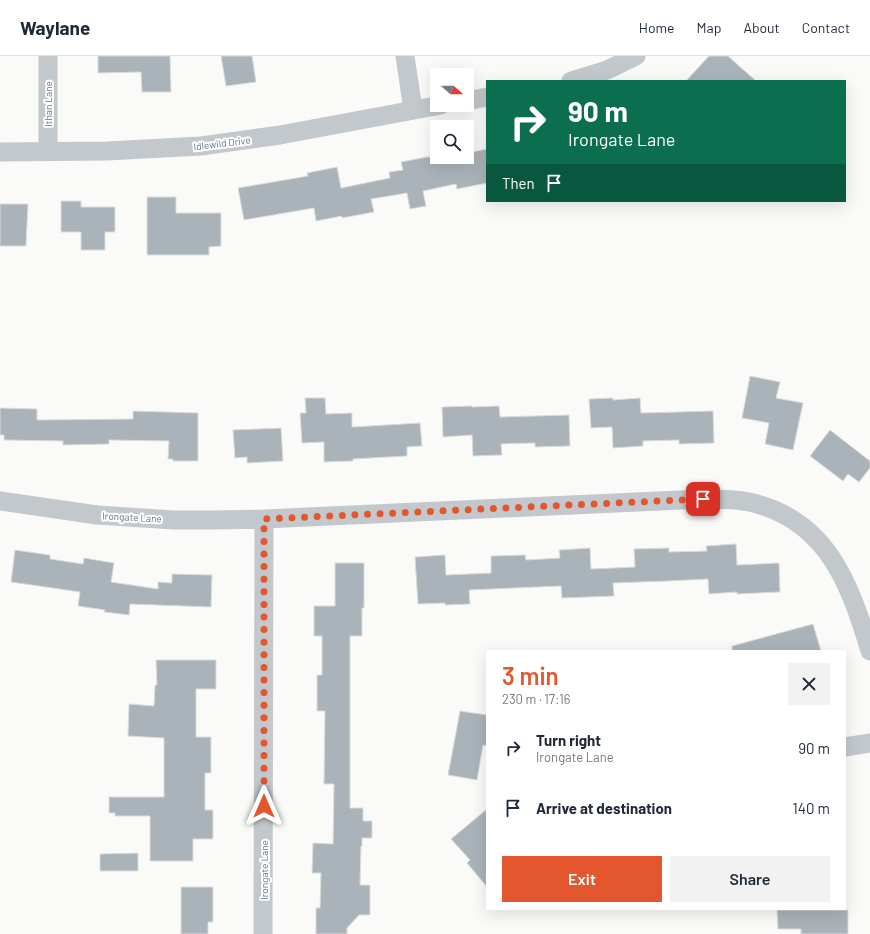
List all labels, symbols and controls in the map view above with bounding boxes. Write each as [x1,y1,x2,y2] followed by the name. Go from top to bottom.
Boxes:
[20,16,90,39] text: Waylane
[639,19,675,36] text: Home
[697,19,721,36] text: Map
[743,19,780,36] text: About
[802,19,850,36] text: Contact
[430,68,474,112] north arrow
[430,68,474,164] map controls
[42,81,54,127] street label: Ithan Lane
[568,94,628,128] text: 90 m
[502,96,554,148] icon: right
[430,120,474,164] button: search
[568,128,675,150] text: Irongate Lane
[193,134,251,152] street label: Idlewild Drive
[543,172,565,194] icon: arrive
[502,174,535,192] text: Then
[686,482,720,516] pin
[692,488,714,510] icon: arrive
[102,509,162,525] street label: Irongate Lane
[502,661,559,690] text: 3 min
[788,663,830,705] button: close
[502,691,571,707] text: 230 m · 17:16
[536,731,601,749] text: Turn right
[502,737,524,759] icon: right
[798,739,830,757] text: 90 m
[536,749,614,765] text: Irongate Lane
[243,785,285,827] position arrow
[502,797,524,819] icon: arrive
[536,799,672,817] text: Arrive at destination
[793,799,830,817] text: 140 m
[258,840,270,900] street label: Irongate Lane
[502,856,662,902] button: Exit
[670,856,830,902] button: Share

